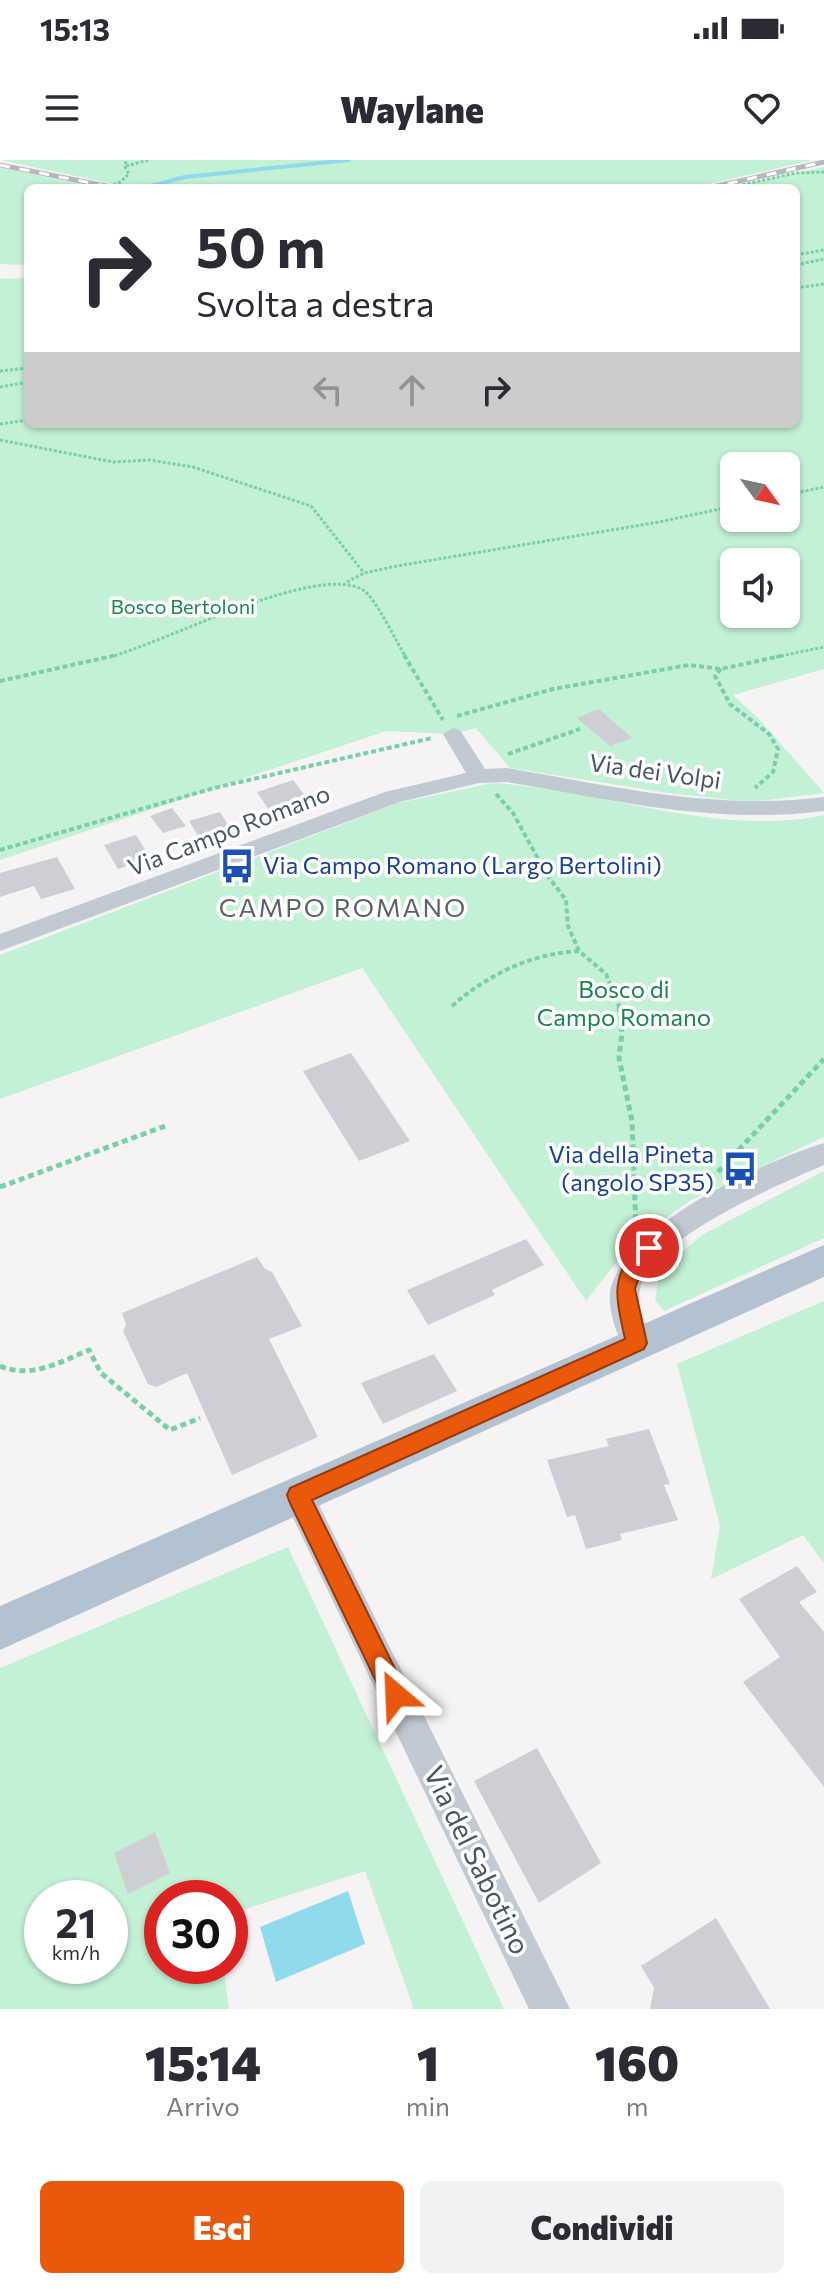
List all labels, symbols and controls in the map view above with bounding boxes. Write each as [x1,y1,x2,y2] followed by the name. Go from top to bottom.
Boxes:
[40,10,110,47] text: 15:13
[40,86,84,130] icon: menu
[340,86,484,130] text: Waylane
[740,86,784,130] icon: heart
[196,211,325,280] text: 50 m
[64,216,168,320] icon: right
[196,280,435,324] text: Svolta a destra
[306,368,350,412] icon: left
[390,368,434,412] icon: ahead
[474,368,518,412] icon: right
[720,452,800,532] north arrow
[720,452,800,628] map controls
[720,548,800,628] button: sound
[111,594,255,618] park label: Bosco Bertoloni
[587,747,723,794] street label: Via dei Volpi
[123,778,334,881] street label: Via Campo Romano
[218,847,256,885] bus stop icon: Via Campo Romano (Largo Bertolini)
[263,850,662,879] place label: Via Campo Romano (Largo Bertolini)
[219,891,467,922] district label: CAMPO ROMANO
[537,974,711,1031] park label: Bosco di Campo Romano
[548,1139,714,1196] place label: Via della Pineta (angolo SP35)
[721,1150,759,1188] bus stop icon: Via della Pineta (angolo SP35)
[615,1214,683,1282] pin
[627,1226,671,1270] icon: arrive
[354,1653,438,1737] position arrow
[418,1760,538,1959] street label: Via del Sabotino
[144,1880,248,1984] speed limit sign: 30
[56,1897,96,1946] text: 21
[52,1940,100,1964] text: km/h
[145,2032,261,2091] text: 15:14
[417,2032,439,2091] text: 1
[595,2032,679,2091] text: 160
[166,2090,240,2121] text: Arrivo
[406,2090,450,2121] text: min
[626,2090,648,2121] text: m
[40,2181,404,2273] button: Esci
[420,2181,784,2273] button: Condividi

